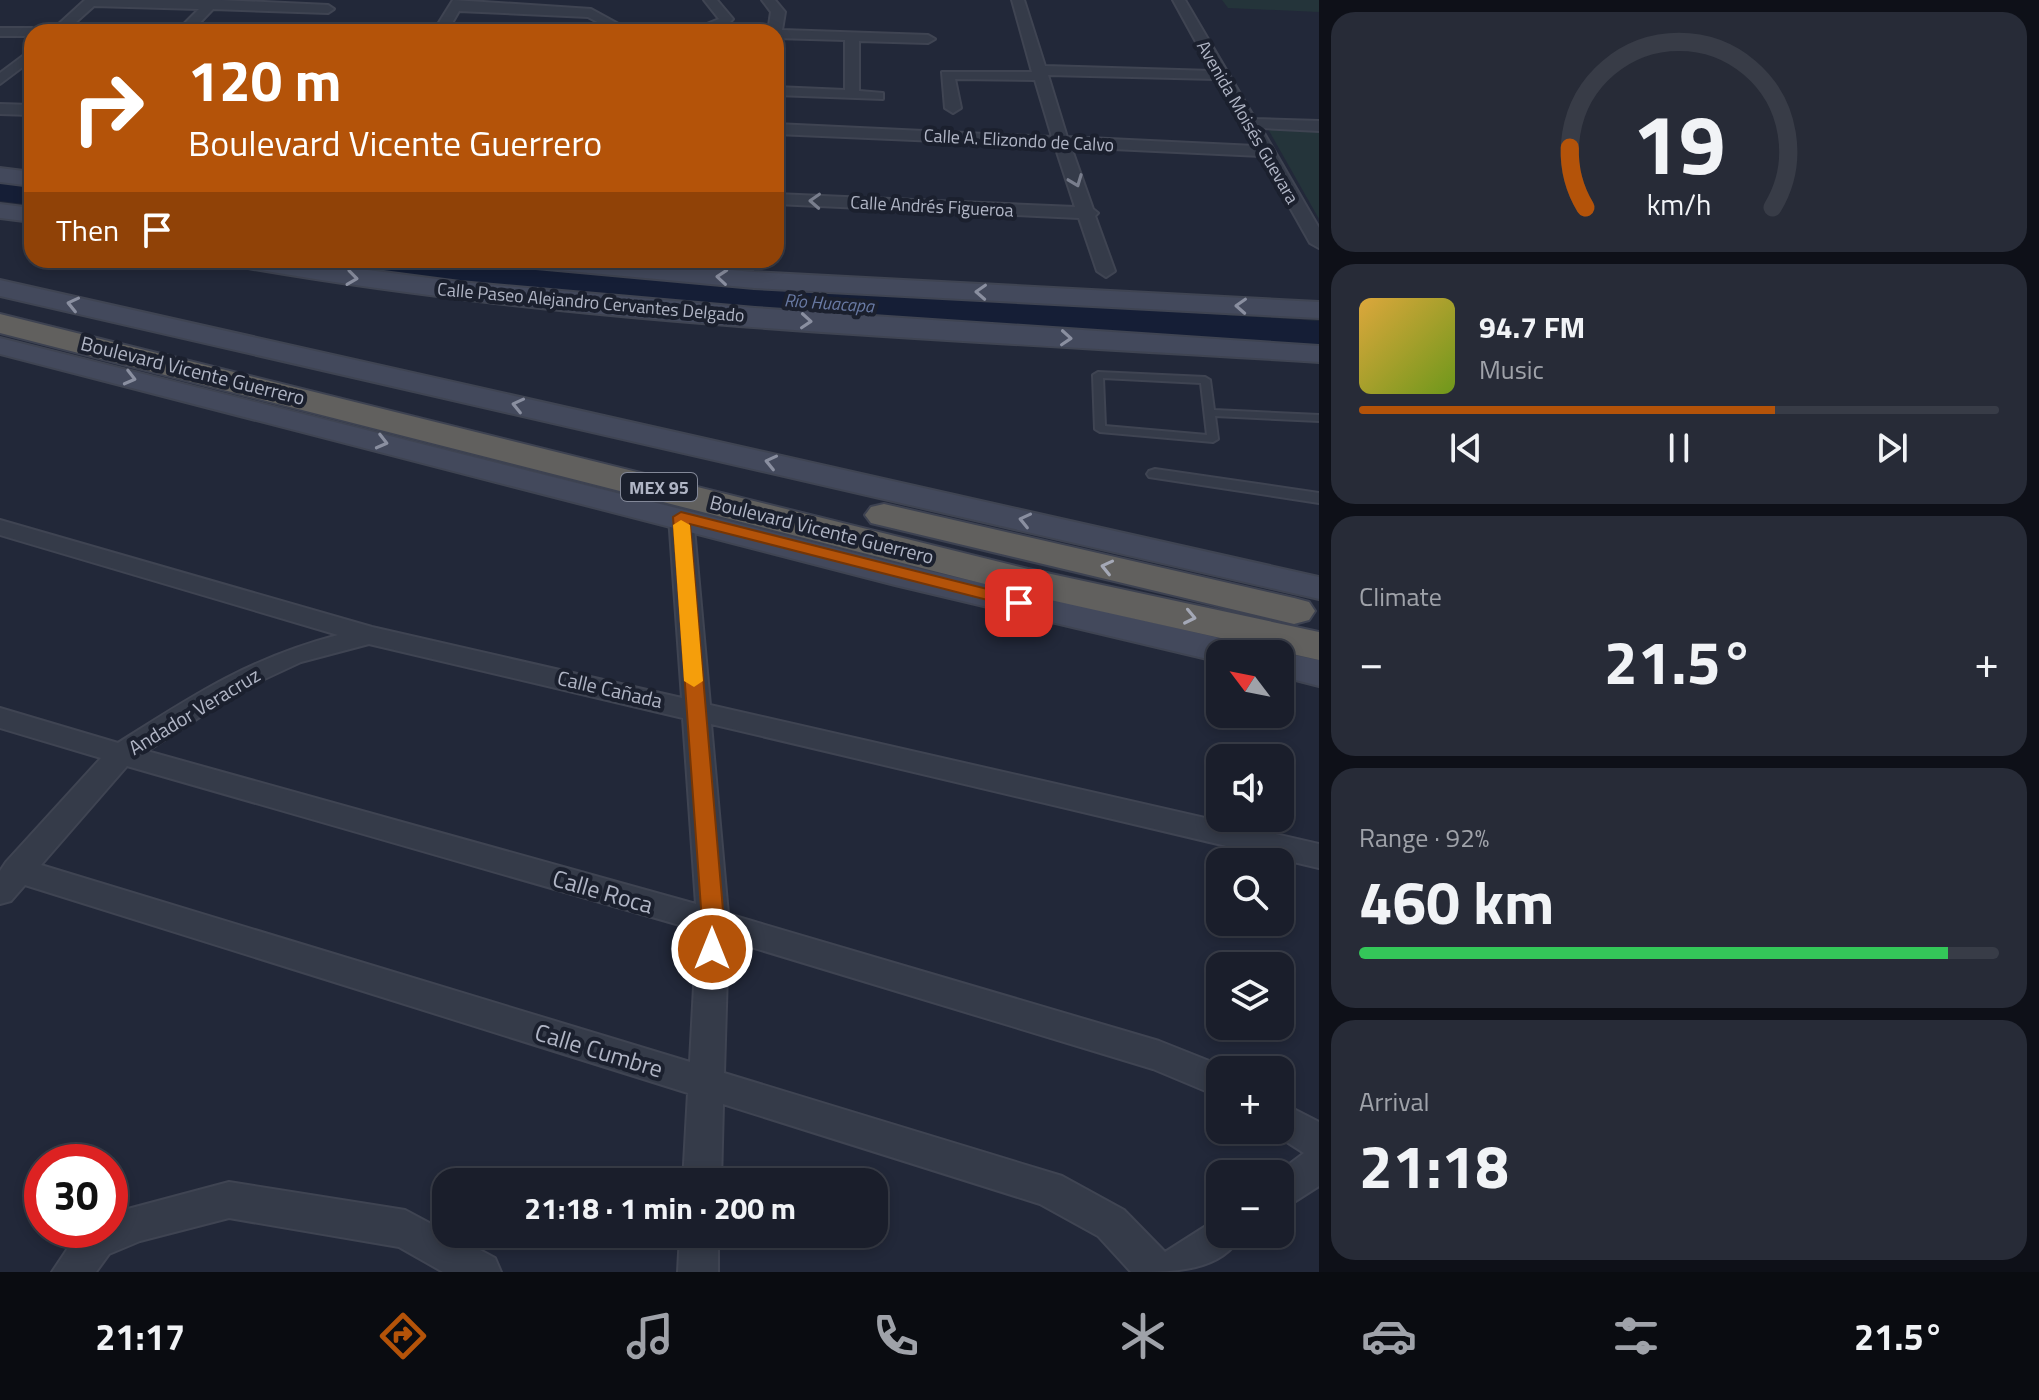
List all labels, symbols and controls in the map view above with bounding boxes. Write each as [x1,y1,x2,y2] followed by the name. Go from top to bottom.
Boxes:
[1190,35,1306,209] street label: Avenida Moisés Guevara
[188,38,341,123] text: 120 m
[56,56,160,160] icon: right
[1632,80,1726,206] text: 19
[188,115,602,170] text: Boulevard Vicente Guerrero
[923,122,1115,158] street label: Calle A. Elizondo de Calvo
[1066,173,1083,187] one-way arrow
[1647,183,1711,226] text: km/h
[850,188,1014,224] street label: Calle Andrés Figueroa
[808,193,821,210] one-way arrow
[56,207,119,253] text: Then
[135,208,179,252] icon: arrive
[345,269,359,286] one-way arrow
[715,269,728,286] one-way arrow
[436,275,746,329] street label: Calle Paseo Alejandro Cervantes Delgado
[975,284,988,301] one-way arrow
[783,286,876,320] water label: Río Huacapa
[67,296,80,313] one-way arrow
[1234,298,1247,315] one-way arrow
[1479,304,1585,350] text: 94.7 FM
[800,312,813,329] one-way arrow
[78,327,308,413] street label: Boulevard Vicente Guerrero
[1060,329,1073,346] one-way arrow
[1479,350,1544,389] text: Music
[123,368,137,385] one-way arrow
[511,397,525,414] one-way arrow
[1444,426,1488,470] icon: previous
[1657,426,1701,470] icon: pause
[1870,426,1914,470] icon: next
[375,432,389,449] one-way arrow
[765,454,779,471] one-way arrow
[621,473,697,501] road number: MEX 95
[707,486,937,572] street label: Boulevard Vicente Guerrero
[1018,512,1032,529] one-way arrow
[1100,560,1114,577] one-way arrow
[985,569,1053,637] pin
[1359,577,1442,616] text: Climate
[997,581,1041,625] icon: arrive
[1183,608,1196,625] one-way arrow
[1604,616,1754,707] text: 21.5°
[1359,628,1384,695] text: −
[1974,628,1999,695] text: +
[1206,640,1294,728] north arrow
[1206,640,1294,1248] map controls
[122,659,266,763] street label: Andador Veracruz
[554,662,666,716] street label: Calle Cañada
[1206,744,1294,832] button: sound
[1359,818,1489,857] text: Range · 92%
[1206,848,1294,936] button: search
[1359,856,1554,947] text: 460 km
[548,859,658,923] street label: Calle Roca
[670,907,754,991] position arrow
[1206,952,1294,1040] button: layers
[531,1013,667,1087] street label: Calle Cumbre
[1206,1056,1294,1144] button: +
[1359,1082,1430,1121] text: Arrival
[1359,1120,1509,1211] text: 21:18
[24,1144,128,1248] speed limit sign: 30
[1206,1160,1294,1248] button: −
[524,1185,796,1231] text: 21:18 · 1 min · 200 m
[375,1308,431,1364] icon: directions
[622,1308,678,1364] icon: music
[868,1308,924,1364] icon: phone
[1115,1308,1171,1364] icon: climate
[1361,1308,1417,1364] icon: car
[1608,1308,1664,1364] icon: filters
[95,1309,185,1364] text: 21:17
[1854,1309,1944,1364] text: 21.5°

